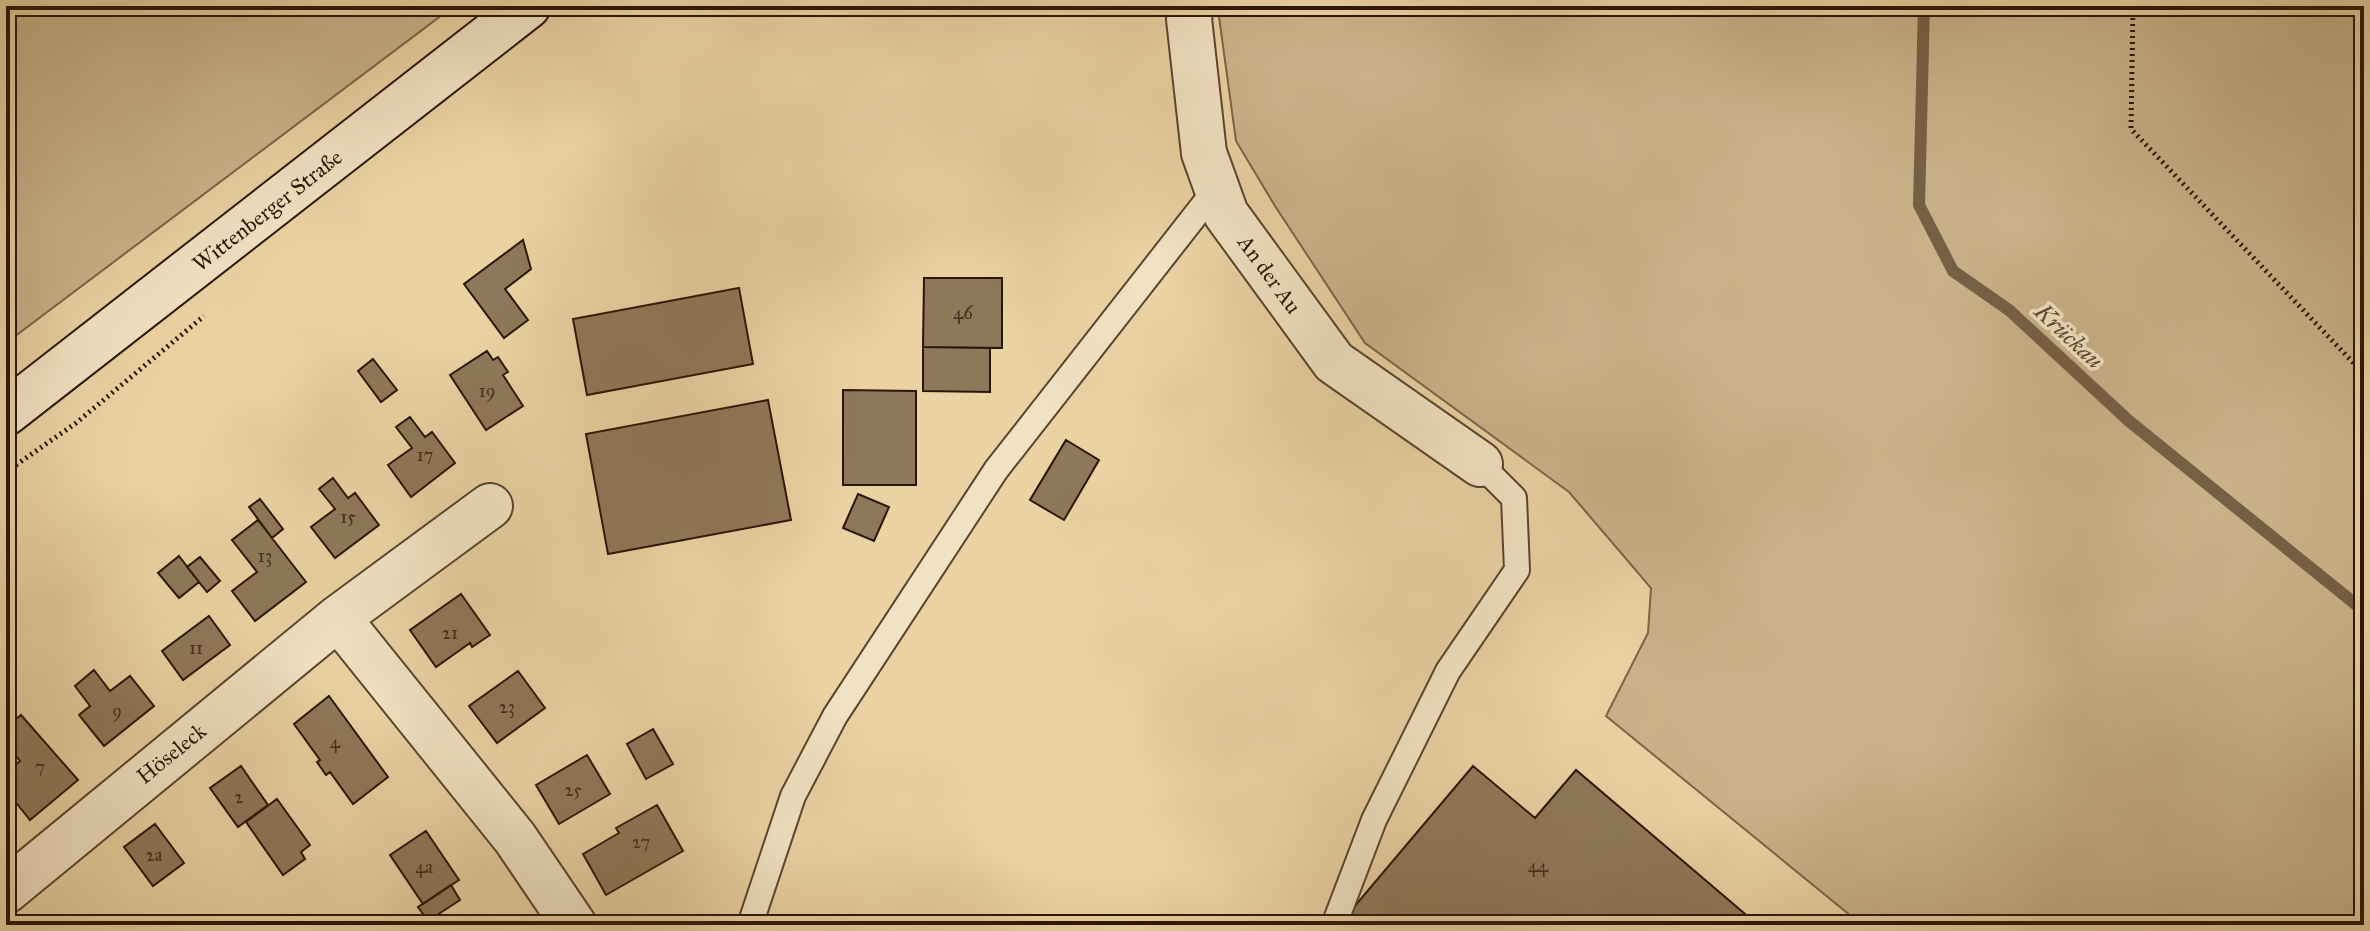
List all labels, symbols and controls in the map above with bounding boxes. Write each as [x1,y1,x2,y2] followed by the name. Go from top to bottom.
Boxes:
[187,144,348,277] street label: Wittenberger Straße
[1231,229,1307,319] street label: An der Au
[2028,296,2110,375] water label: Krückau
[953,302,973,324] house number: 46
[479,380,495,402] house number: 19
[417,444,433,466] house number: 17
[340,506,356,528] house number: 15
[258,545,272,567] house number: 13
[442,622,458,644] house number: 21
[189,637,203,659] house number: 11
[499,696,515,718] house number: 23
[112,700,122,722] house number: 9
[131,717,212,790] street label: Höseleck
[330,731,341,753] house number: 4
[35,756,45,778] house number: 7
[564,779,582,801] house number: 25
[235,786,244,808] house number: 2
[632,831,650,853] house number: 27
[146,844,163,866] house number: 2a
[1528,855,1549,877] house number: 44
[415,856,433,878] house number: 4a

